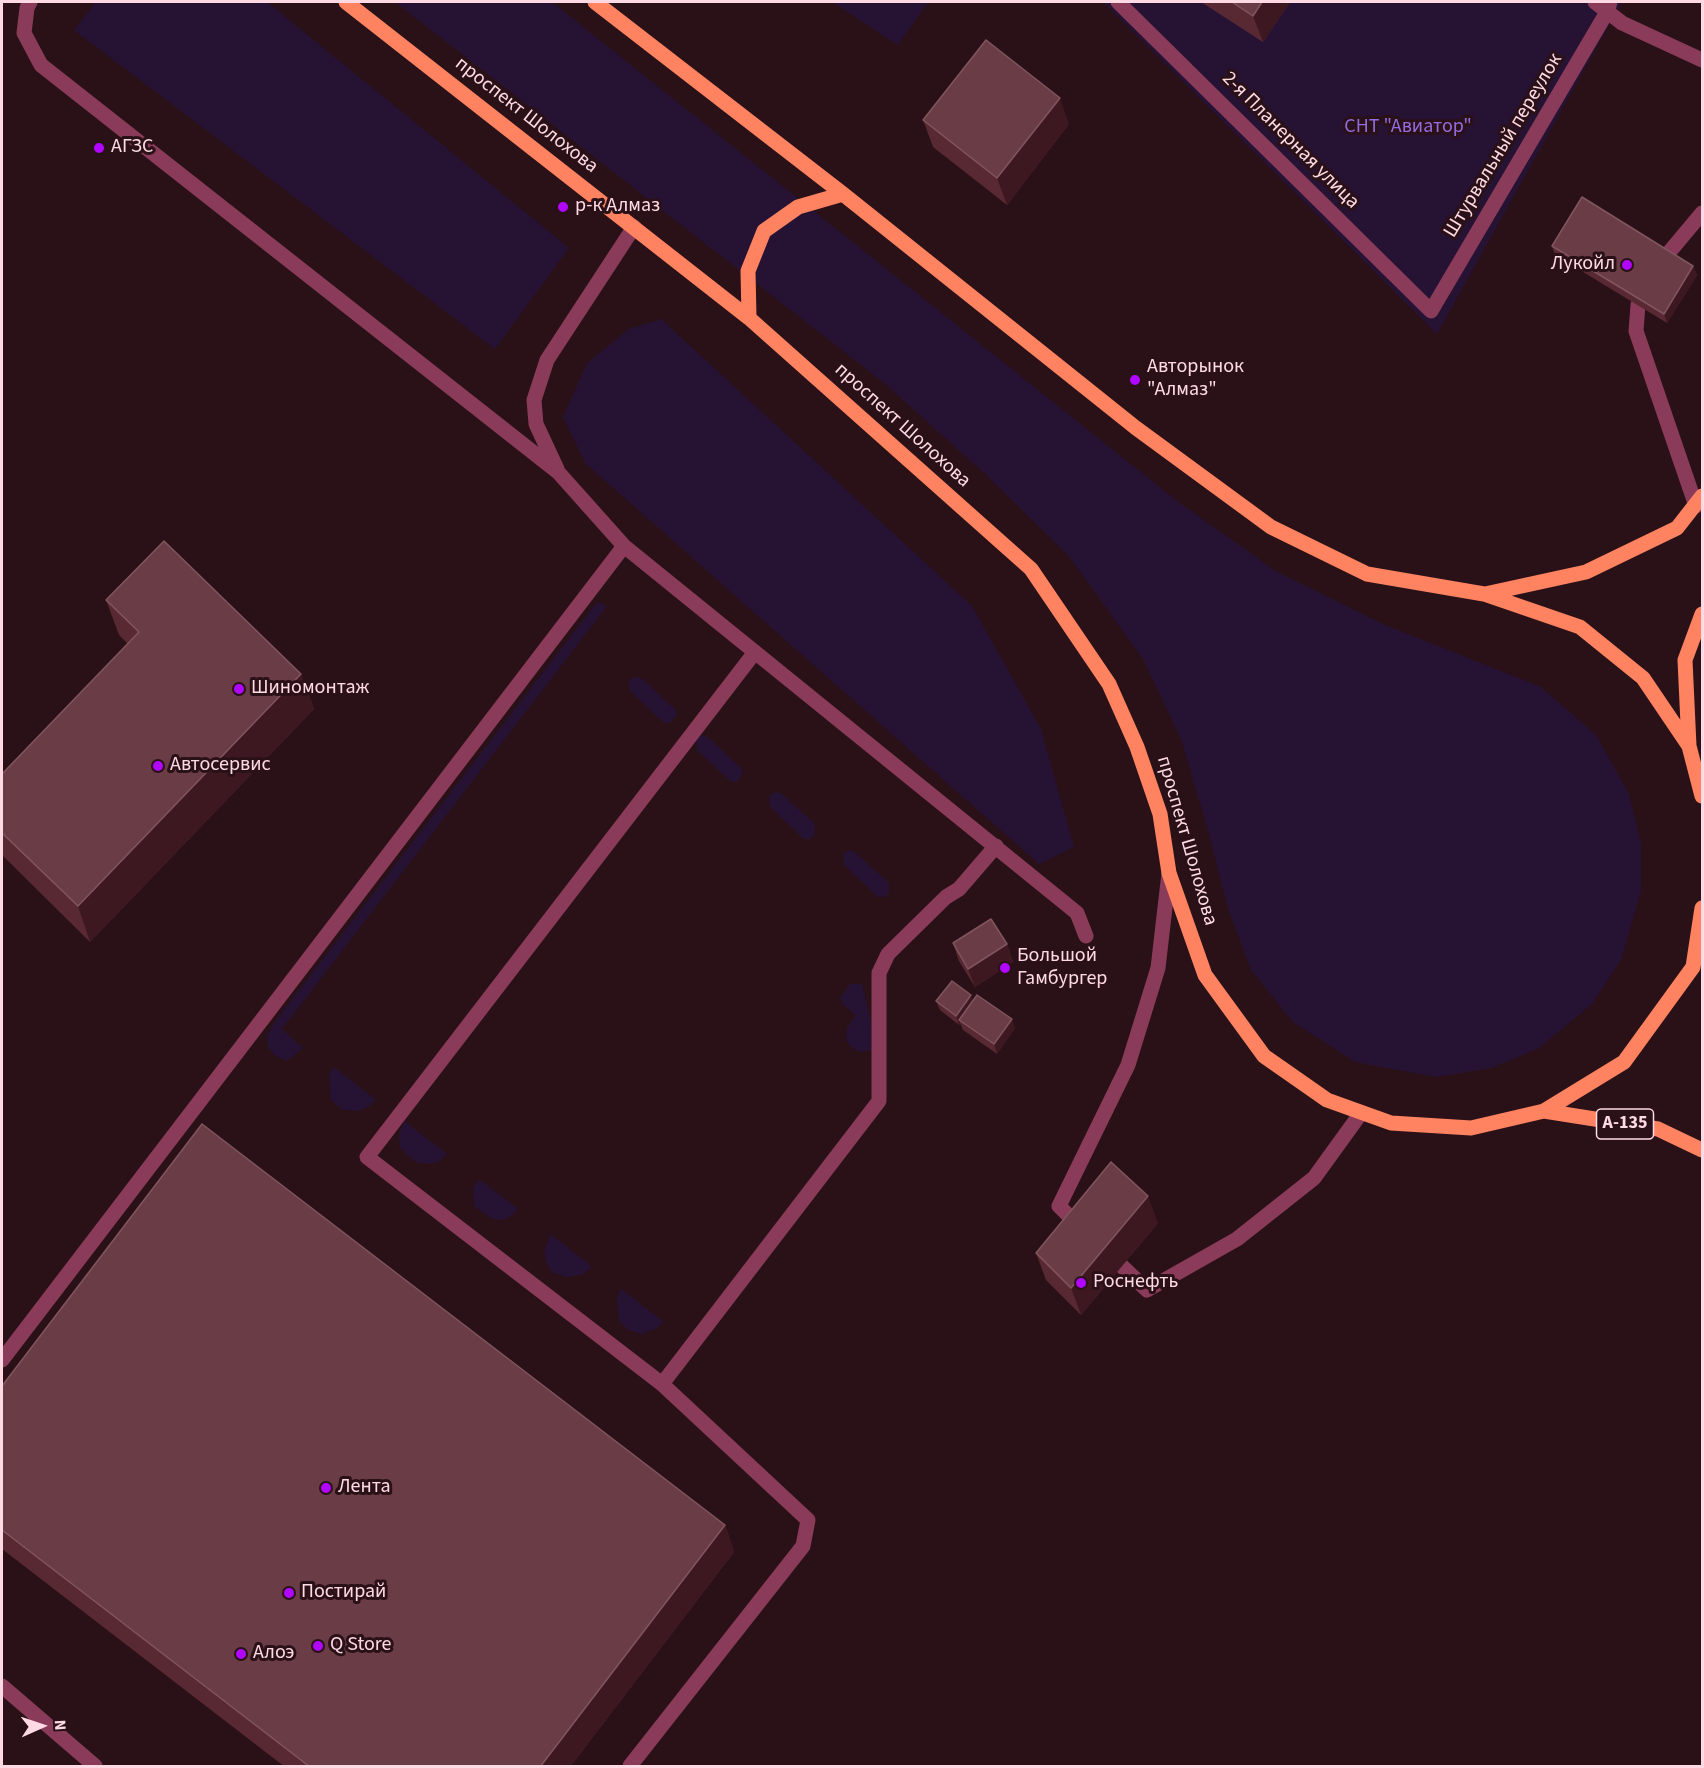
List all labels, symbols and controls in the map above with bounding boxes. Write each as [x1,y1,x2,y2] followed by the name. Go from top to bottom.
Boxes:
[1439,50,1569,242] street label: Штурвальный переулок
[450,53,602,179] street label: проспект Шолохова
[1216,67,1364,215] street label: 2-я Планерная улица
[1344,116,1472,140] park label: СНТ "Авиатор"
[111,136,153,160] place label: АГЗС
[92,141,106,155] marker: АГЗС
[575,195,660,219] place label: р-к Алмаз
[556,200,570,214] marker: р-к Алмаз
[1551,253,1615,277] place label: Лукойл
[1620,258,1634,272] marker: Лукойл
[1147,356,1244,403] place label: Авторынок "Алмаз"
[829,359,975,493] street label: проспект Шолохова
[1128,373,1142,387] marker: Авторынок "Алмаз"
[251,677,369,701] place label: Шиномонтаж
[232,682,246,696] marker: Шиномонтаж
[170,754,271,778] place label: Автосервис
[1150,754,1222,928] street label: проспект Шолохова
[151,759,165,773] marker: Автосервис
[1017,945,1107,992] place label: Большой Гамбургер
[998,961,1012,975] marker: Большой Гамбургер
[1596,1109,1654,1139] road number: А-135
[1093,1271,1178,1295] place label: Роснефть
[1074,1276,1088,1290] marker: Роснефть
[338,1476,391,1500] place label: Лента
[319,1481,333,1495] marker: Лента
[301,1581,386,1605] place label: Постирай
[282,1586,296,1600] marker: Постирай
[330,1634,391,1658] place label: Q Store
[311,1639,325,1653] marker: Q Store
[253,1642,294,1666] place label: Алоэ
[234,1647,248,1661] marker: Алоэ
[12,1696,72,1756] north arrow
[49,1719,71,1731] text: N

